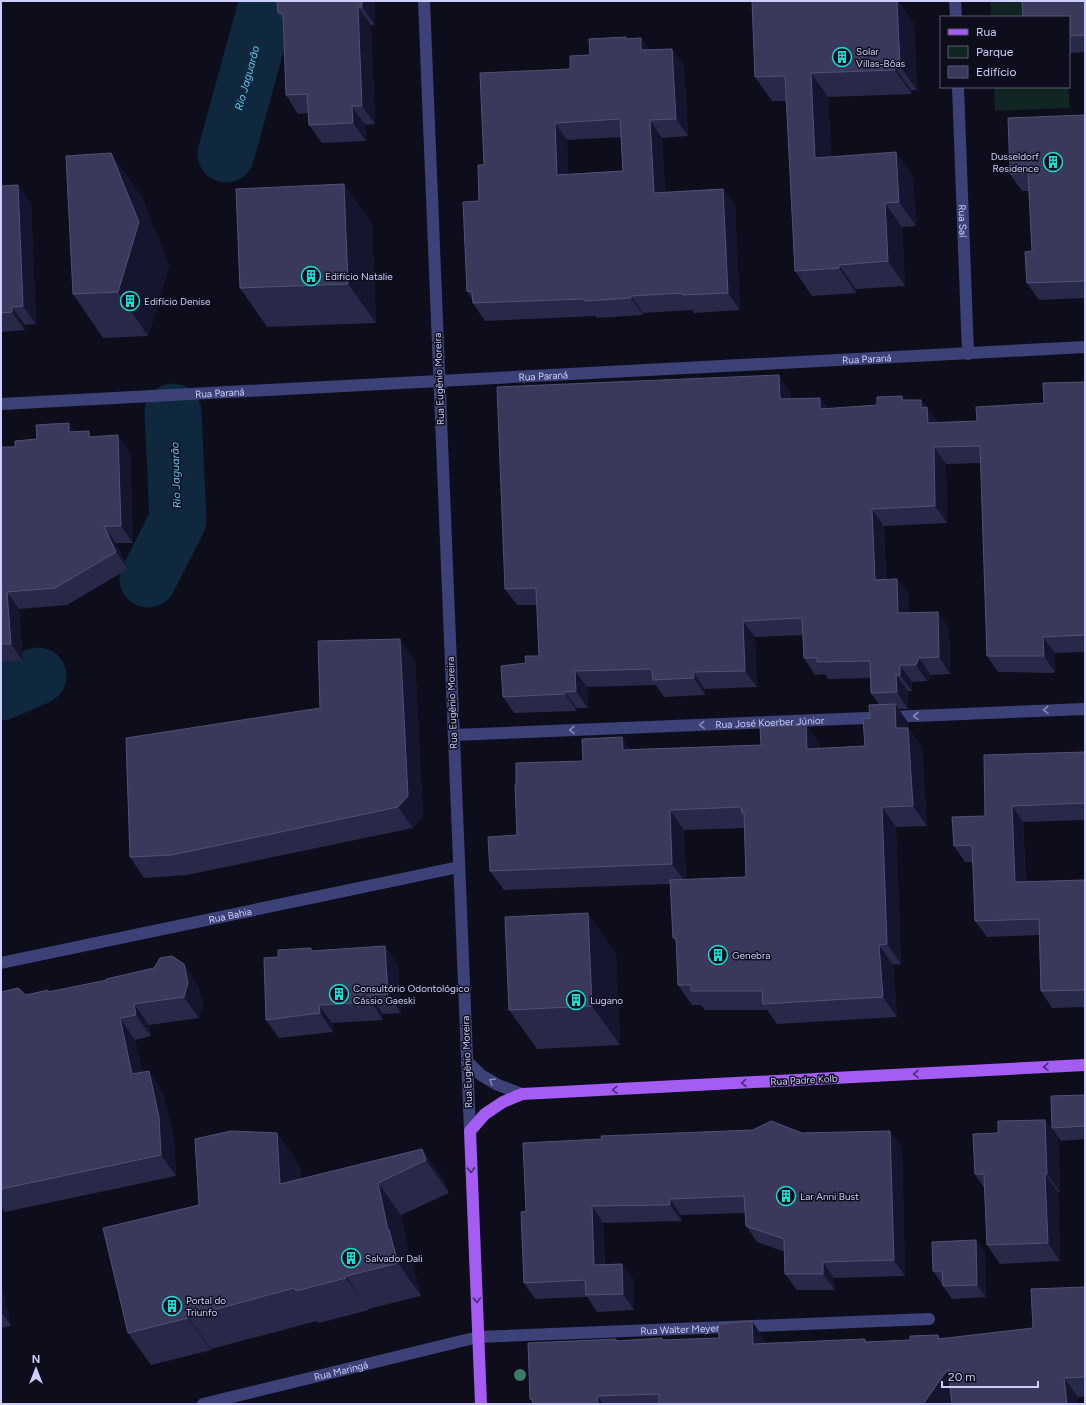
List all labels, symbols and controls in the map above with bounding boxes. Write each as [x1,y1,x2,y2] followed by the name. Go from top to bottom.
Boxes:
[940,16,1070,88] legend
[976,25,996,39] text: Rua
[232,43,262,112] water label: Rio Jaguarão
[856,45,906,70] place label: Solar Villas-Bôas
[976,45,1014,59] text: Parque
[831,46,853,68] building icon: Solar Villas-Bôas
[976,65,1016,79] text: Edifício
[991,150,1040,175] place label: Dusseldorf Residence
[1042,151,1064,173] building icon: Dusseldorf Residence
[956,204,970,238] street label: Rua Saí
[300,265,322,287] building icon: Edifício Natalie
[325,270,393,283] place label: Edifício Natalie
[119,290,141,312] building icon: Edifício Denise
[144,295,211,308] place label: Edifício Denise
[431,333,447,425] street label: Rua Eugênio Moreira
[842,351,892,366] street label: Rua Paraná
[518,368,568,383] street label: Rua Paraná
[195,385,245,400] street label: Rua Paraná
[168,441,184,508] water label: Rio Jaguarão
[444,657,460,749] street label: Rua Eugênio Moreira
[1043,706,1049,715] one-way arrow
[913,712,919,720] one-way arrow
[715,713,825,731] street label: Rua José Koerber Júnior
[699,720,705,729] one-way arrow
[569,726,575,734] one-way arrow
[207,904,253,926] street label: Rua Bahia
[707,944,729,966] building icon: Genebra
[732,949,770,962] place label: Genebra
[353,982,470,1007] place label: Consultório Odontológico Cássio Gaeski
[328,983,350,1005] building icon: Consultório Odontológico Cássio Gaeski
[565,989,587,1011] building icon: Lugano
[590,994,623,1007] place label: Lugano
[459,1016,475,1108] street label: Rua Eugênio Moreira
[1043,1063,1049,1072] one-way arrow
[913,1070,919,1078] one-way arrow
[770,1072,838,1088] street label: Rua Padre Kolb
[741,1078,747,1087] one-way arrow
[489,1079,496,1086] one-way arrow
[612,1085,618,1094] one-way arrow
[467,1167,476,1173] one-way arrow
[775,1185,797,1207] building icon: Lar Anni Bust
[800,1190,859,1203] place label: Lar Anni Bust
[340,1247,362,1269] building icon: Salvador Dali
[365,1252,423,1265] place label: Salvador Dali
[186,1294,226,1319] place label: Portal do Triunfo
[161,1295,183,1317] building icon: Portal do Triunfo
[473,1297,481,1303] one-way arrow
[640,1321,720,1337] street label: Rua Walter Meyer
[16,1349,56,1389] north arrow
[32,1353,40,1366] text: N
[313,1358,369,1383] street label: Rua Maringá
[942,1363,1038,1389] scale bar
[948,1370,976,1384] text: 20 m

